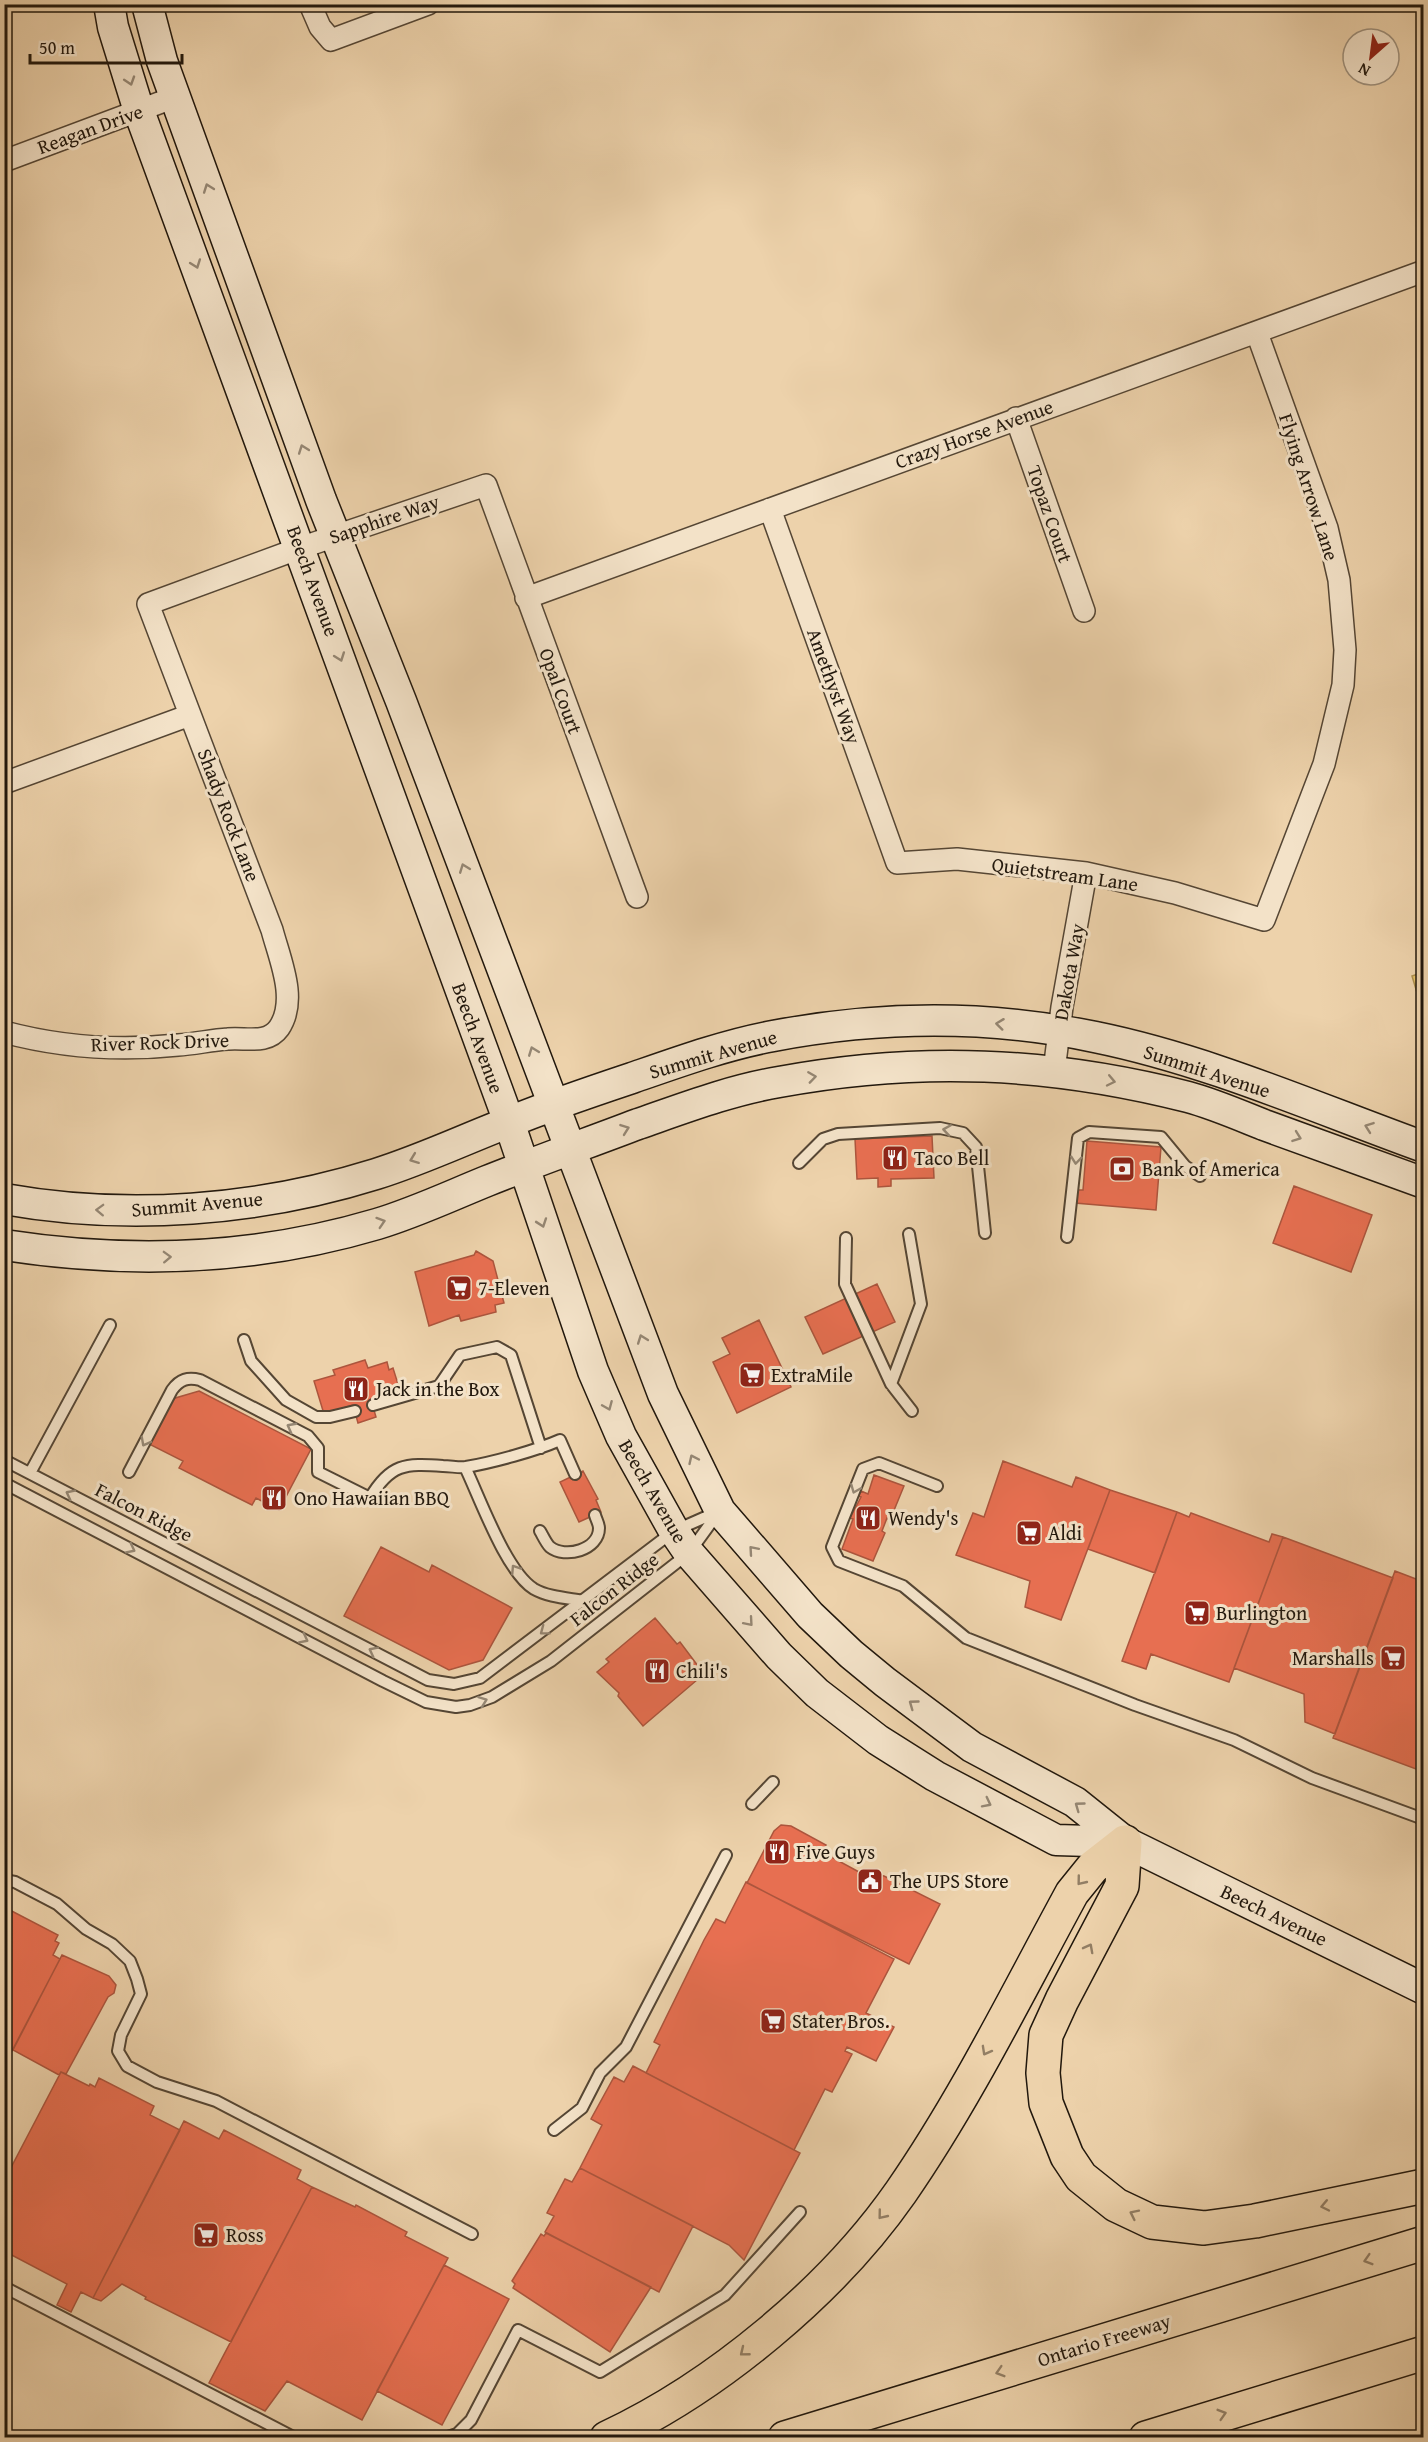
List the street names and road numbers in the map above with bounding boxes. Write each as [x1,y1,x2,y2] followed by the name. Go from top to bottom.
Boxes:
[33,96,147,161] street label: Reagan Drive
[891,391,1057,476] street label: Crazy Horse Avenue
[1272,410,1347,564] street label: Flying Arrow Lane
[1020,461,1081,566] street label: Topaz Court
[325,486,443,551] street label: Sapphire Way
[280,521,347,640] street label: Beech Avenue
[800,624,869,748] street label: Amethyst Way
[533,644,590,738] street label: Opal Court
[191,744,268,885] street label: Shady Rock Lane
[990,849,1140,898] street label: Quietstream Lane
[1046,921,1091,1023] street label: Dakota Way
[445,978,512,1097] street label: Beech Avenue
[646,1021,780,1086] street label: Summit Avenue
[90,1025,230,1058] street label: River Rock Drive
[1140,1036,1274,1105] street label: Summit Avenue
[130,1183,264,1224] street label: Summit Avenue
[612,1433,695,1548] street label: Beech Avenue
[90,1475,198,1549] street label: Falcon Ridge
[563,1545,664,1633] street label: Falcon Ridge
[1216,1876,1333,1953] street label: Beech Avenue
[1034,2305,1174,2374] street label: Ontario Freeway

